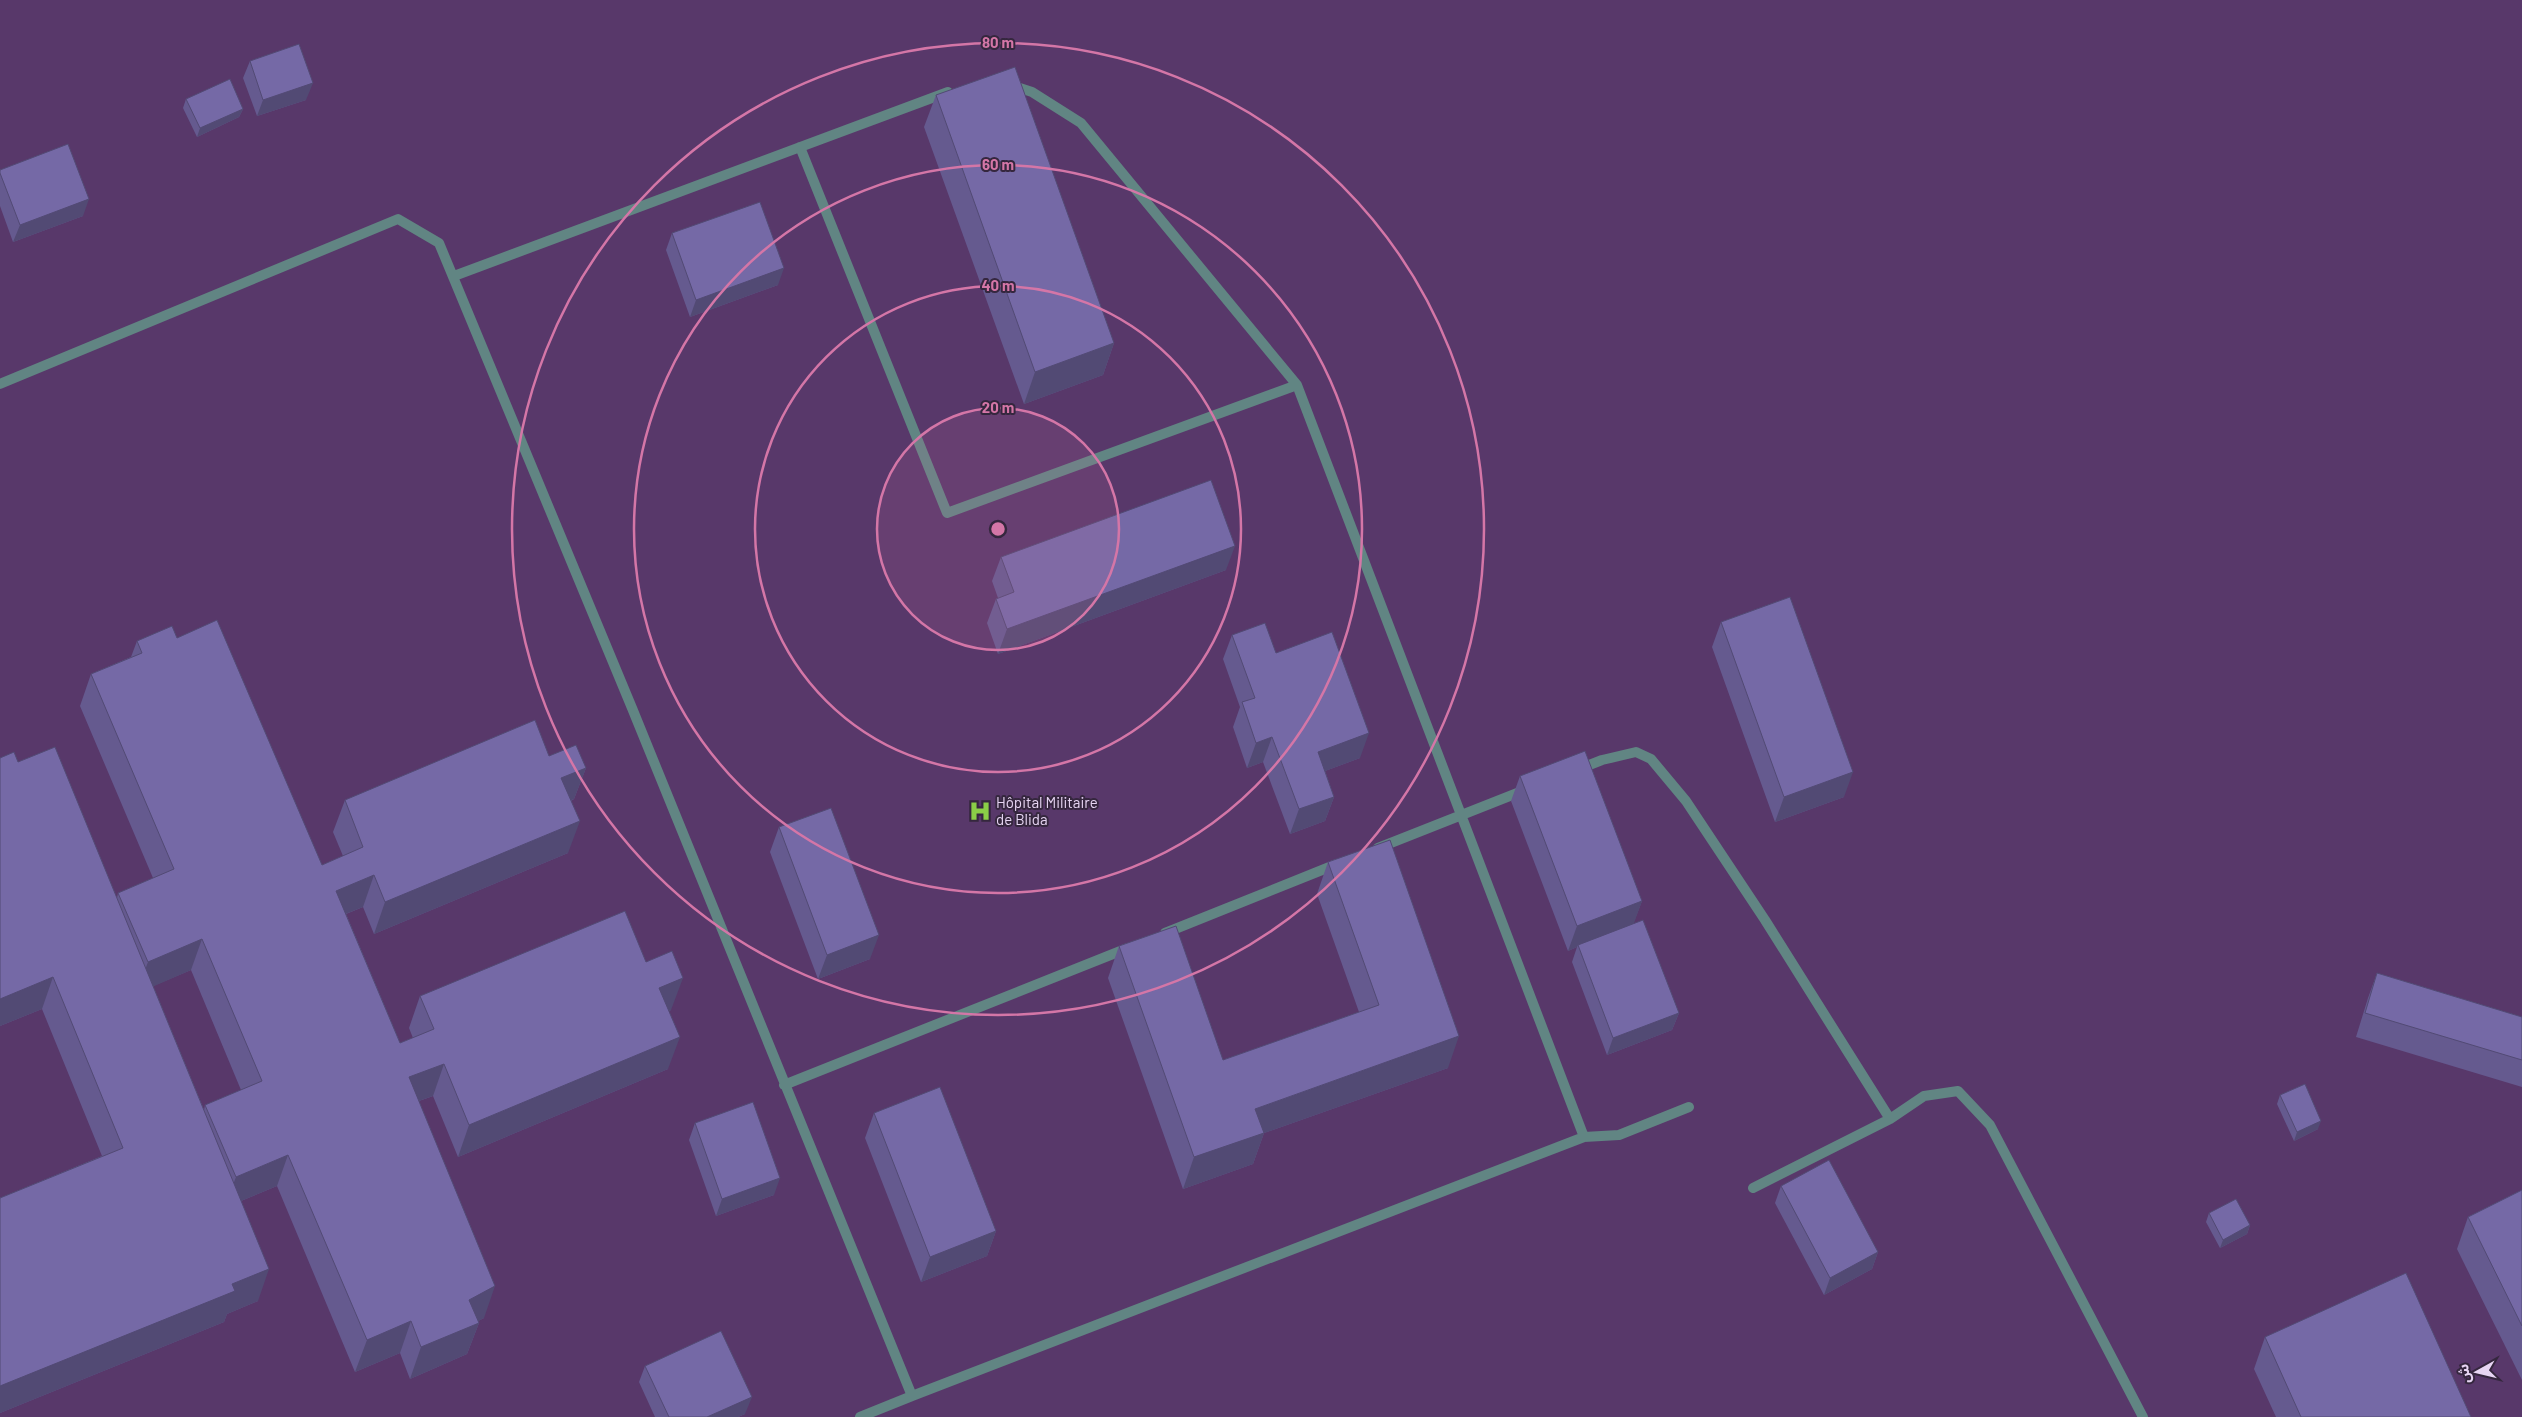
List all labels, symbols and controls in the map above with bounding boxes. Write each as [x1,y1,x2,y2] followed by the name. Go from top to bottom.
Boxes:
[982,33,1014,51] text: 80 m
[982,155,1014,173] text: 60 m
[981,276,1015,294] text: 40 m
[982,398,1014,416] text: 20 m
[989,520,1007,538] centre of rings
[996,793,1098,828] place label: Hôpital Militaire de Blida
[967,798,993,824] hospital icon: Hôpital Militaire de Blida
[2452,1347,2502,1397] north arrow
[2454,1363,2473,1385] text: ش

